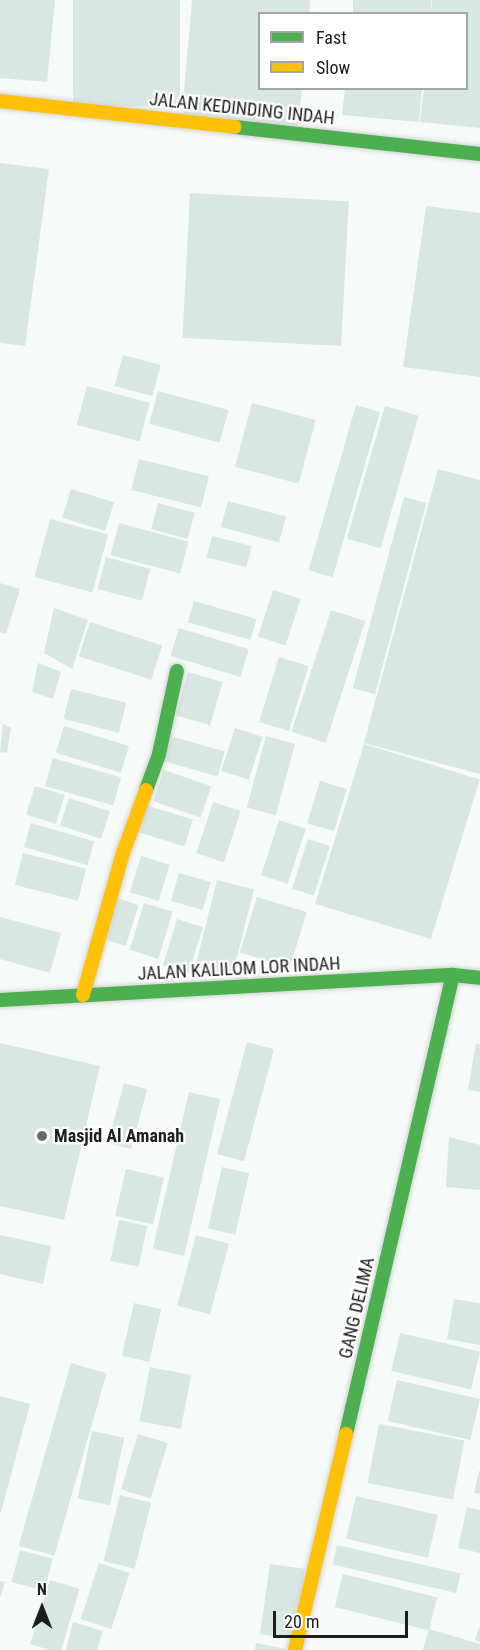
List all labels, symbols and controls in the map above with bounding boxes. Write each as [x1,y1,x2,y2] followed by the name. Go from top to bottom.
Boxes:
[258,12,468,90] legend
[316,27,347,48] text: Fast
[316,57,350,78] text: Slow
[148,89,336,129] street label: JALAN KEDINDING INDAH
[137,953,341,985] street label: JALAN KALILOM LOR INDAH
[54,1125,184,1147] place label: Masjid Al Amanah
[35,1129,49,1143] marker: Masjid Al Amanah
[335,1255,379,1361] street label: GANG DELIMA
[12,1578,72,1638] north arrow
[37,1580,47,1599] text: N
[276,1599,411,1637] scale bar
[284,1611,319,1632] text: 20 m

